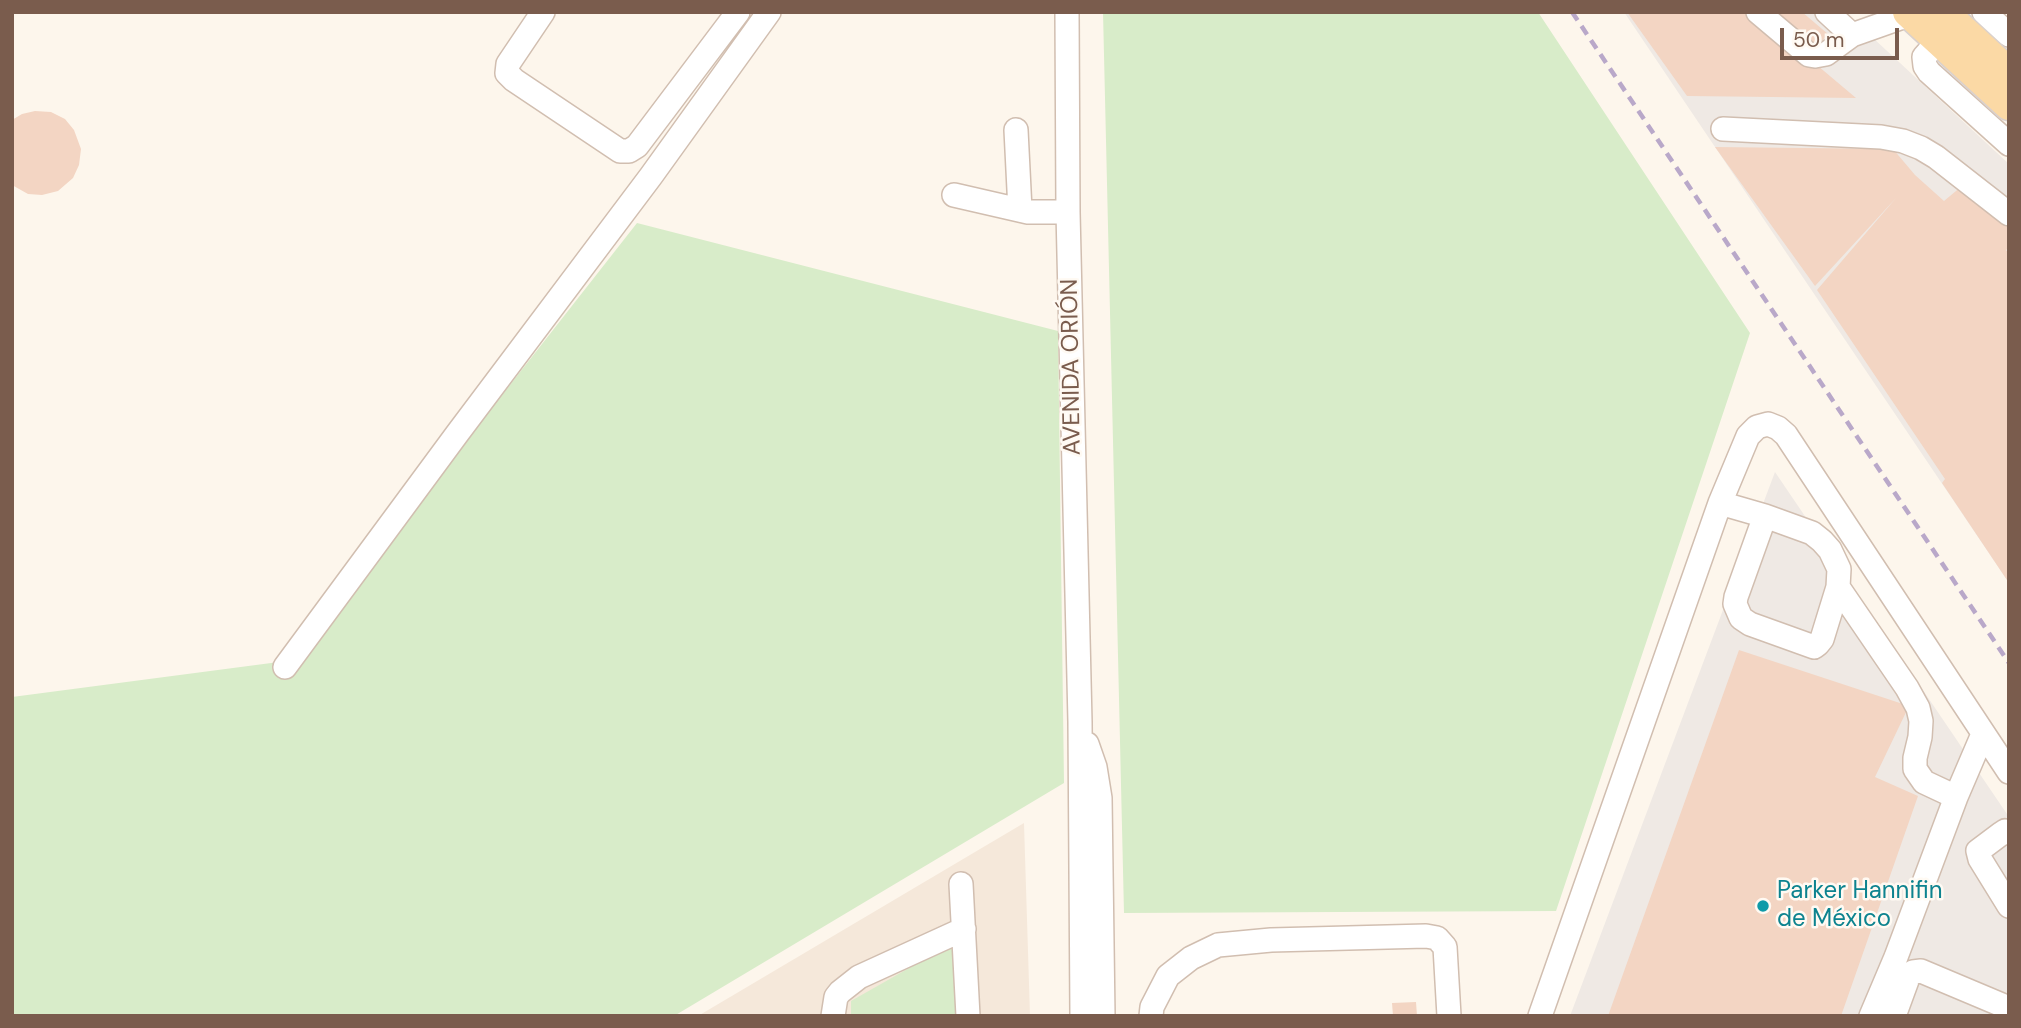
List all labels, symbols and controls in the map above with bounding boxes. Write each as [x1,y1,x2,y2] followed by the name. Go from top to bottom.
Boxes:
[1783,14,1902,58] scale bar
[1793,26,1844,54] text: 50 m
[1056,278,1088,456] street label: AVENIDA ORIÓN
[1777,878,1942,934] place label: Parker Hannifin de México
[1755,898,1771,914] marker: Parker Hannifin de México

